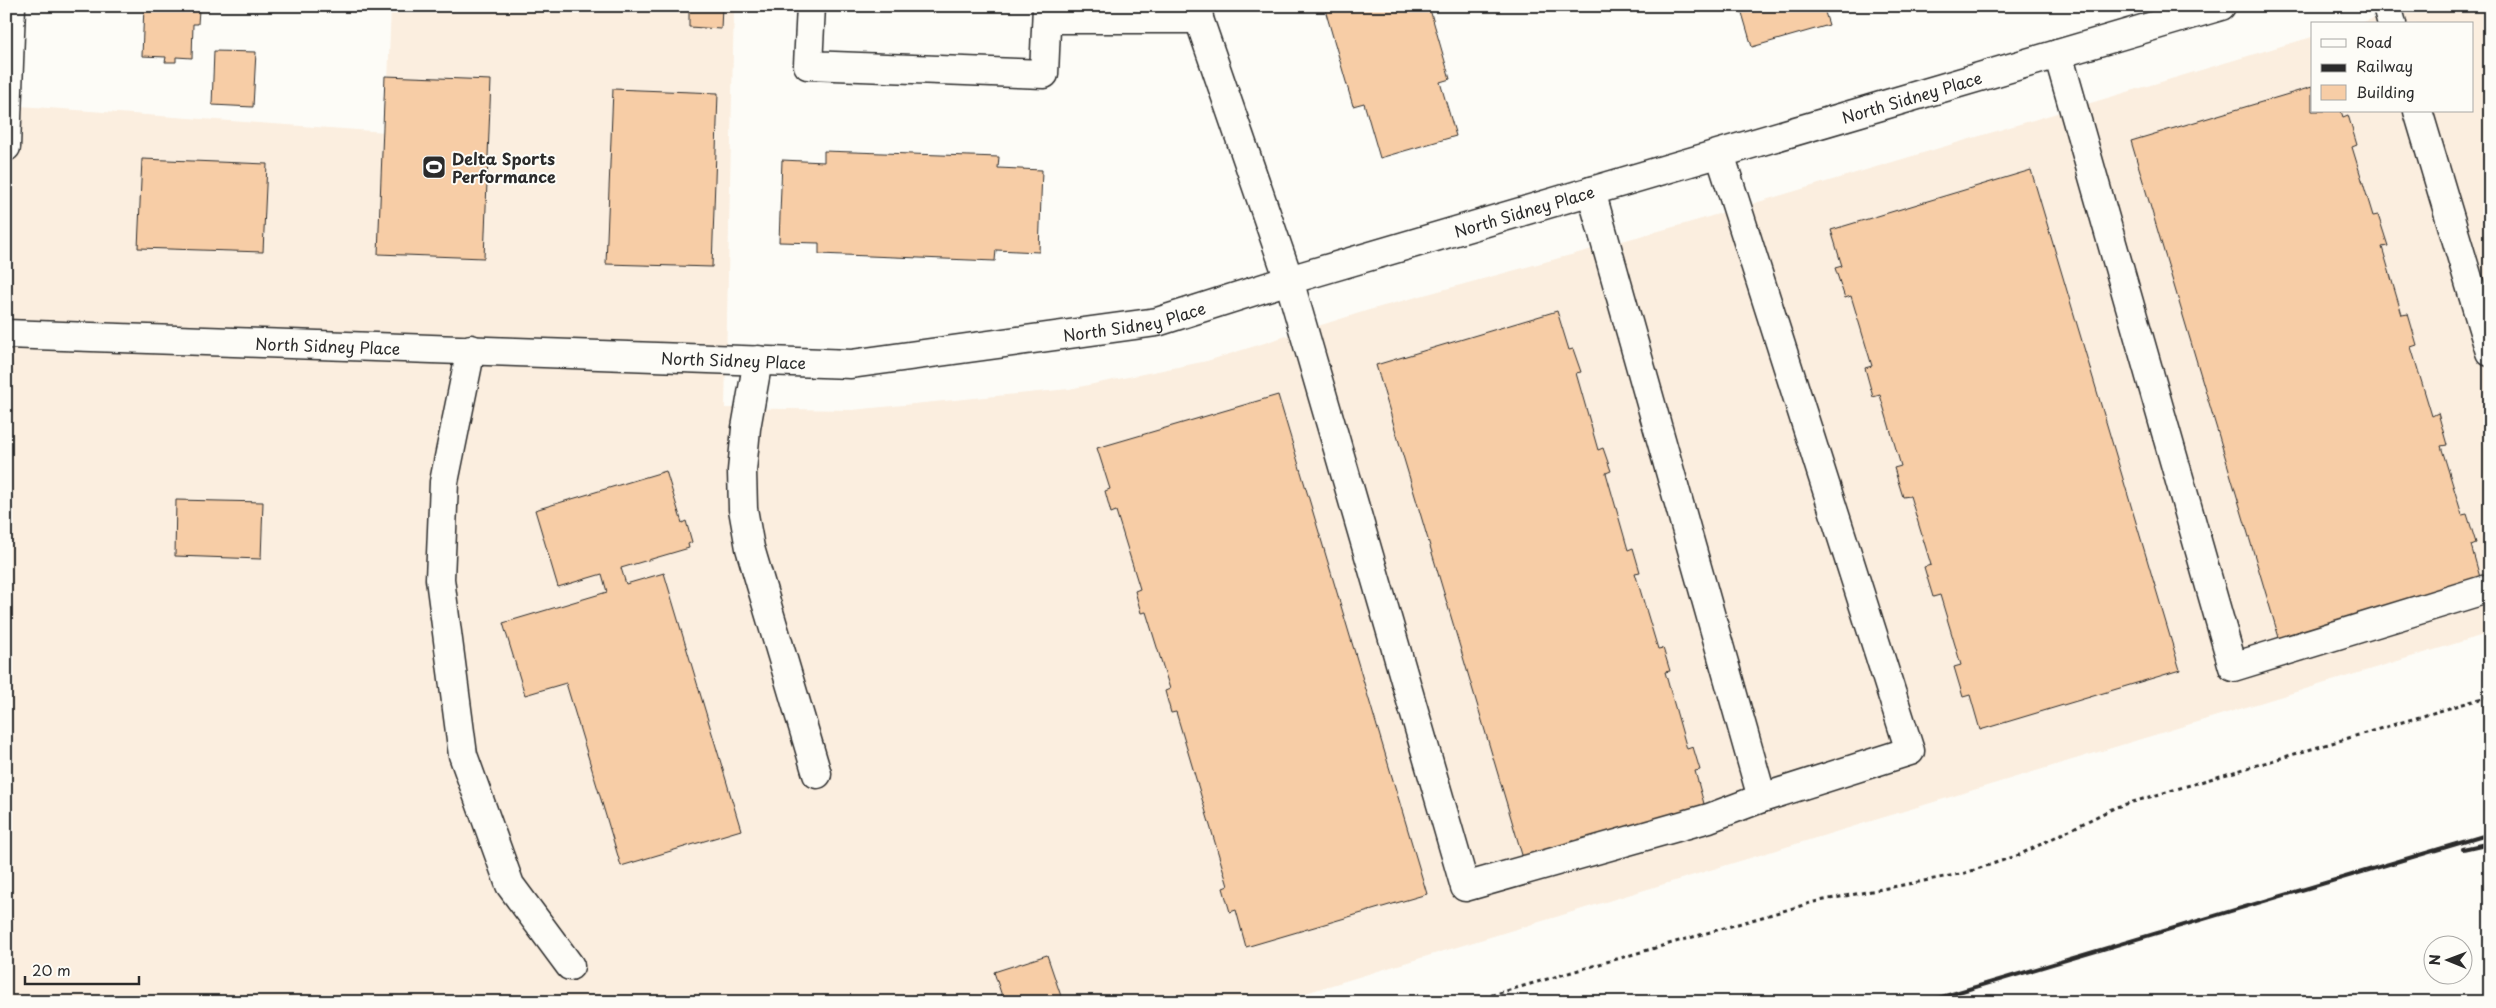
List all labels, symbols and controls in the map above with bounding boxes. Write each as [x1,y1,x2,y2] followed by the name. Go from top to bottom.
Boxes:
[2311,22,2474,112] legend
[2356,30,2392,53] text: Road
[2356,54,2413,77] text: Railway
[1839,65,1985,129] street label: North Sidney Place
[2356,80,2415,103] text: Building
[452,146,556,188] place label: Delta Sports Performance
[421,154,447,180] sports icon: Delta Sports Performance
[1451,179,1597,243] street label: North Sidney Place
[1061,295,1208,347] street label: North Sidney Place
[255,331,401,360] street label: North Sidney Place
[661,345,806,374] street label: North Sidney Place
[2424,936,2474,986] north arrow
[25,953,139,985] scale bar
[2424,954,2445,965] text: N
[32,958,71,981] text: 20 m

